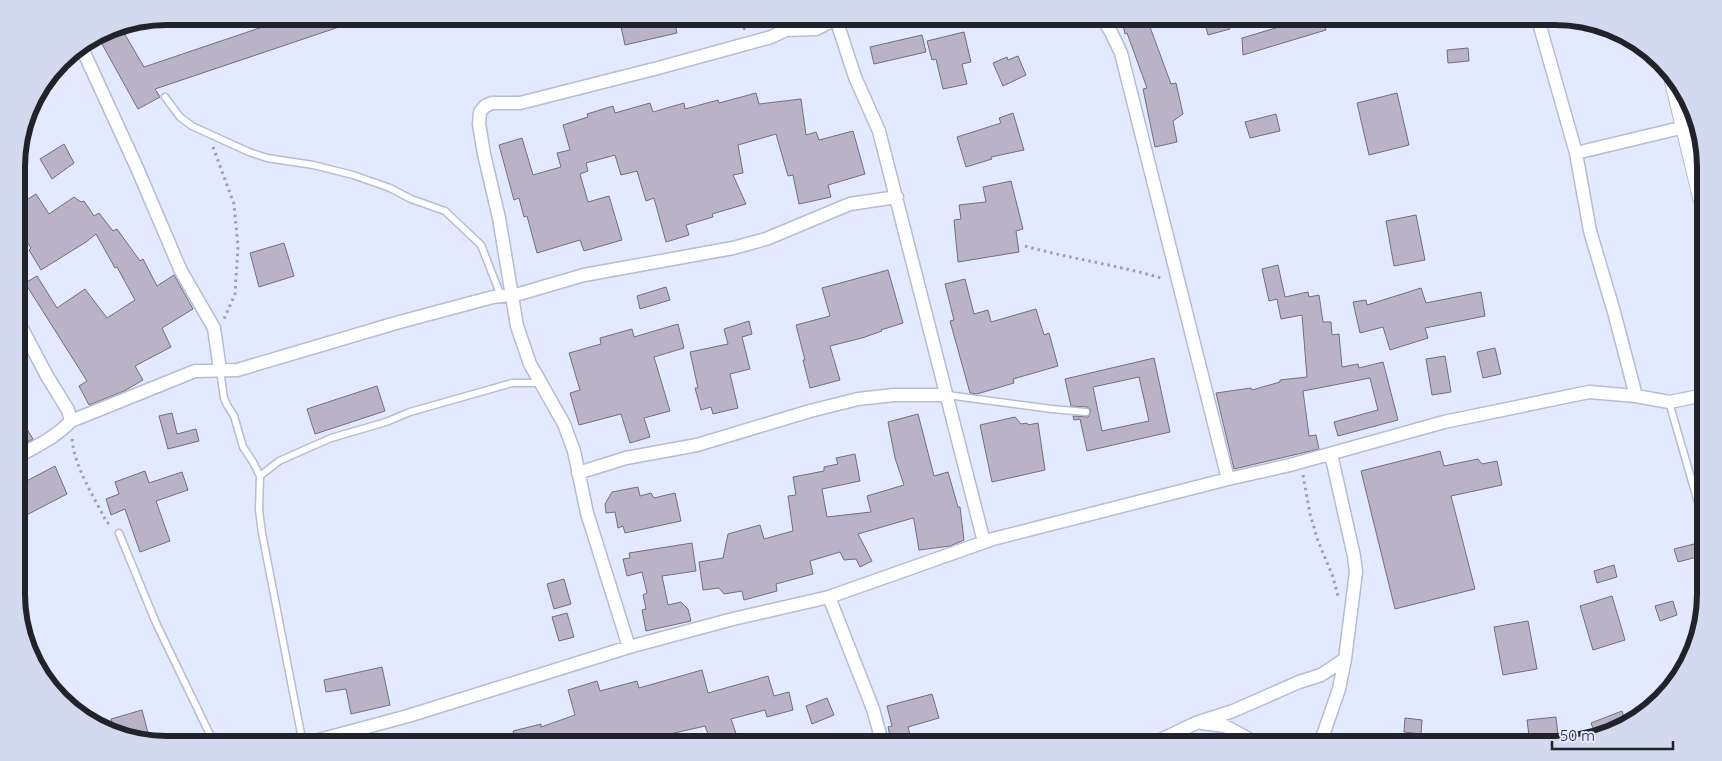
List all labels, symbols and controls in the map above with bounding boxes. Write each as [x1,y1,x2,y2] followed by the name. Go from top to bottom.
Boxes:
[1552,718,1673,750] scale bar
[1560,726,1595,745] text: 50 m

